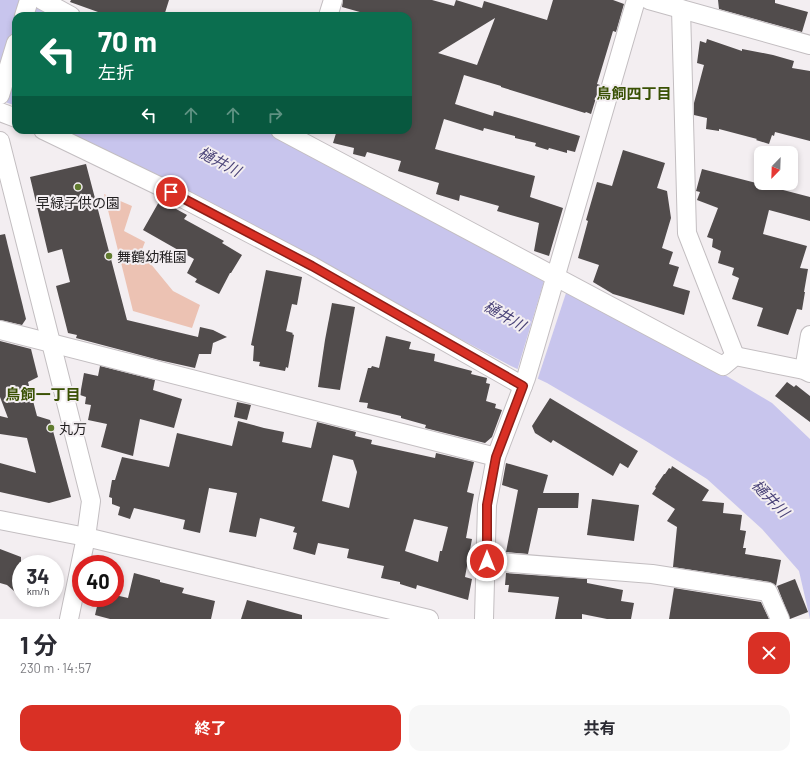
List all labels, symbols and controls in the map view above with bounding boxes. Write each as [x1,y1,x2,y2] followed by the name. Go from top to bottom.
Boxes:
[98,24,157,58] text: 70 m
[32,28,84,80] icon: left
[98,61,134,83] text: 左折
[596,84,672,102] district label: 鳥飼四丁目
[138,104,160,126] icon: left
[180,104,202,126] icon: ahead
[222,104,244,126] icon: ahead
[264,104,286,126] icon: right
[196,142,246,180] water label: 樋井川
[754,146,798,190] north arrow
[754,146,798,190] map controls
[154,175,188,209] pin
[160,181,182,203] icon: arrive
[73,182,83,192] marker: 早緑子供の園
[36,194,120,211] place label: 早緑子供の園
[117,248,187,265] place label: 舞鶴幼稚園
[104,251,114,261] marker: 舞鶴幼稚園
[481,296,531,335] water label: 樋井川
[5,385,81,403] district label: 鳥飼一丁目
[59,420,87,437] place label: 丸万
[46,423,56,433] marker: 丸万
[749,476,794,522] water label: 樋井川
[466,540,508,582] position arrow
[72,555,124,607] speed limit sign: 40
[27,564,49,588] text: 34
[27,585,49,597] text: km/h
[20,630,57,659] text: 1 分
[748,632,790,674] button: close
[20,660,91,676] text: 230 m · 14:57
[20,705,401,751] button: 終了
[409,705,790,751] button: 共有

